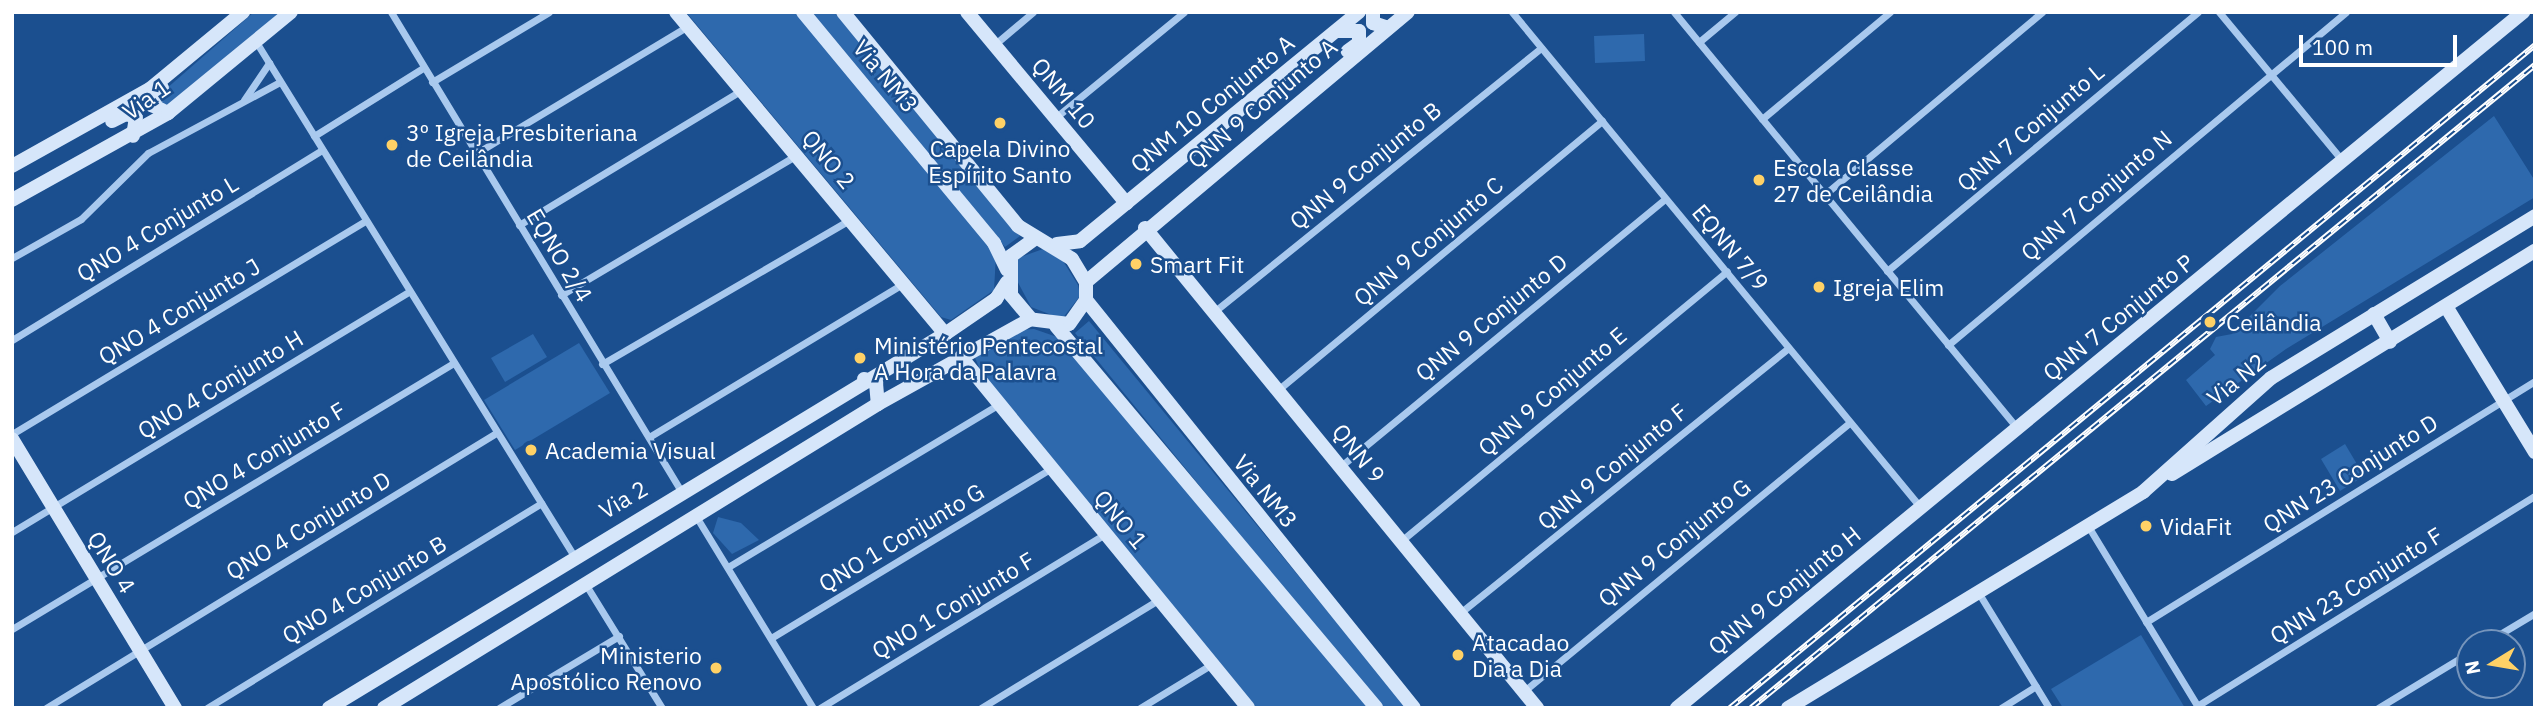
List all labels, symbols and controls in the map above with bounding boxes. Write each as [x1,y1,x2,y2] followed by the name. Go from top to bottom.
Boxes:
[2302,21,2460,65] scale bar
[1125,28,1299,178] street label: QNM 10 Conjunto A
[1182,32,1342,174] street label: QNN 9 Conjunto A
[2312,33,2373,61] text: 100 m
[848,34,924,118] street label: Via NM3
[1026,52,1102,134] street label: QNM 10
[1951,57,2109,197] street label: QNN 7 Conjunto L
[117,73,175,125] street label: Via 1
[1284,95,1446,235] street label: QNN 9 Conjunto B
[992,115,1008,131] marker: Capela Divino Espírito Santo
[406,118,638,172] place label: 3º Igreja Presbiteriana de Ceilândia
[797,124,861,194] street label: QNO 2
[2015,124,2177,266] street label: QNN 7 Conjunto N
[928,134,1072,188] place label: Capela Divino Espírito Santo
[384,137,400,153] marker: 3º Igreja Presbiteriana de Ceilândia
[1773,153,1933,207] place label: Escola Classe 27 de Ceilândia
[71,169,243,287] street label: QNO 4 Conjunto L
[1348,171,1508,311] street label: QNN 9 Conjunto C
[1751,172,1767,188] marker: Escola Classe 27 de Ceilândia
[1687,198,1775,296] street label: EQNN 7/9
[521,203,599,307] street label: EQNO 2/4
[1410,247,1572,387] street label: QNN 9 Conjunto D
[2037,248,2199,386] street label: QNN 7 Conjunto P
[1150,250,1244,278] place label: Smart Fit
[93,252,265,370] street label: QNO 4 Conjunto J
[1128,256,1144,272] marker: Smart Fit
[1833,273,1944,301] place label: Igreja Elim
[1811,279,1827,295] marker: Igreja Elim
[2226,308,2322,336] place label: Ceilândia
[2200,312,2220,332] marker: Ceilândia
[1472,321,1632,461] street label: QNN 9 Conjunto E
[132,324,308,444] street label: QNO 4 Conjunto H
[874,331,1103,385] place label: Ministério Pentecostal A Hora da Palavra
[2201,347,2271,411] street label: Via N2
[852,350,868,366] marker: Ministério Pentecostal A Hora da Palavra
[178,396,350,514] street label: QNO 4 Conjunto F
[1532,397,1692,535] street label: QNN 9 Conjunto F
[2257,408,2443,538] street label: QNN 23 Conjunto D
[1327,418,1391,488] street label: QNN 9
[545,436,716,464] place label: Academia Visual
[523,442,539,458] marker: Academia Visual
[1228,449,1304,533] street label: Via NM3
[221,465,395,585] street label: QNO 4 Conjunto D
[1592,472,1756,612] street label: QNN 9 Conjunto G
[594,474,652,524] street label: Via 2
[813,477,989,597] street label: QNO 1 Conjunto G
[1089,484,1153,554] street label: QNO 1
[2160,512,2232,540] place label: VidaFit
[2138,518,2154,534] marker: VidaFit
[1702,520,1866,660] street label: QNN 9 Conjunto H
[2265,521,2447,649] street label: QNN 23 Conjunto F
[82,526,142,598] street label: QNO 4
[277,529,451,649] street label: QNO 4 Conjunto B
[867,546,1039,664] street label: QNO 1 Conjunto F
[1472,628,1569,682] place label: Atacadao Dia a Dia
[2456,629,2526,699] north arrow
[511,641,702,695] place label: Ministerio Apostólico Renovo
[1450,647,1466,663] marker: Atacadao Dia a Dia
[2459,659,2485,677] text: N
[708,660,724,676] marker: Ministerio Apostólico Renovo

